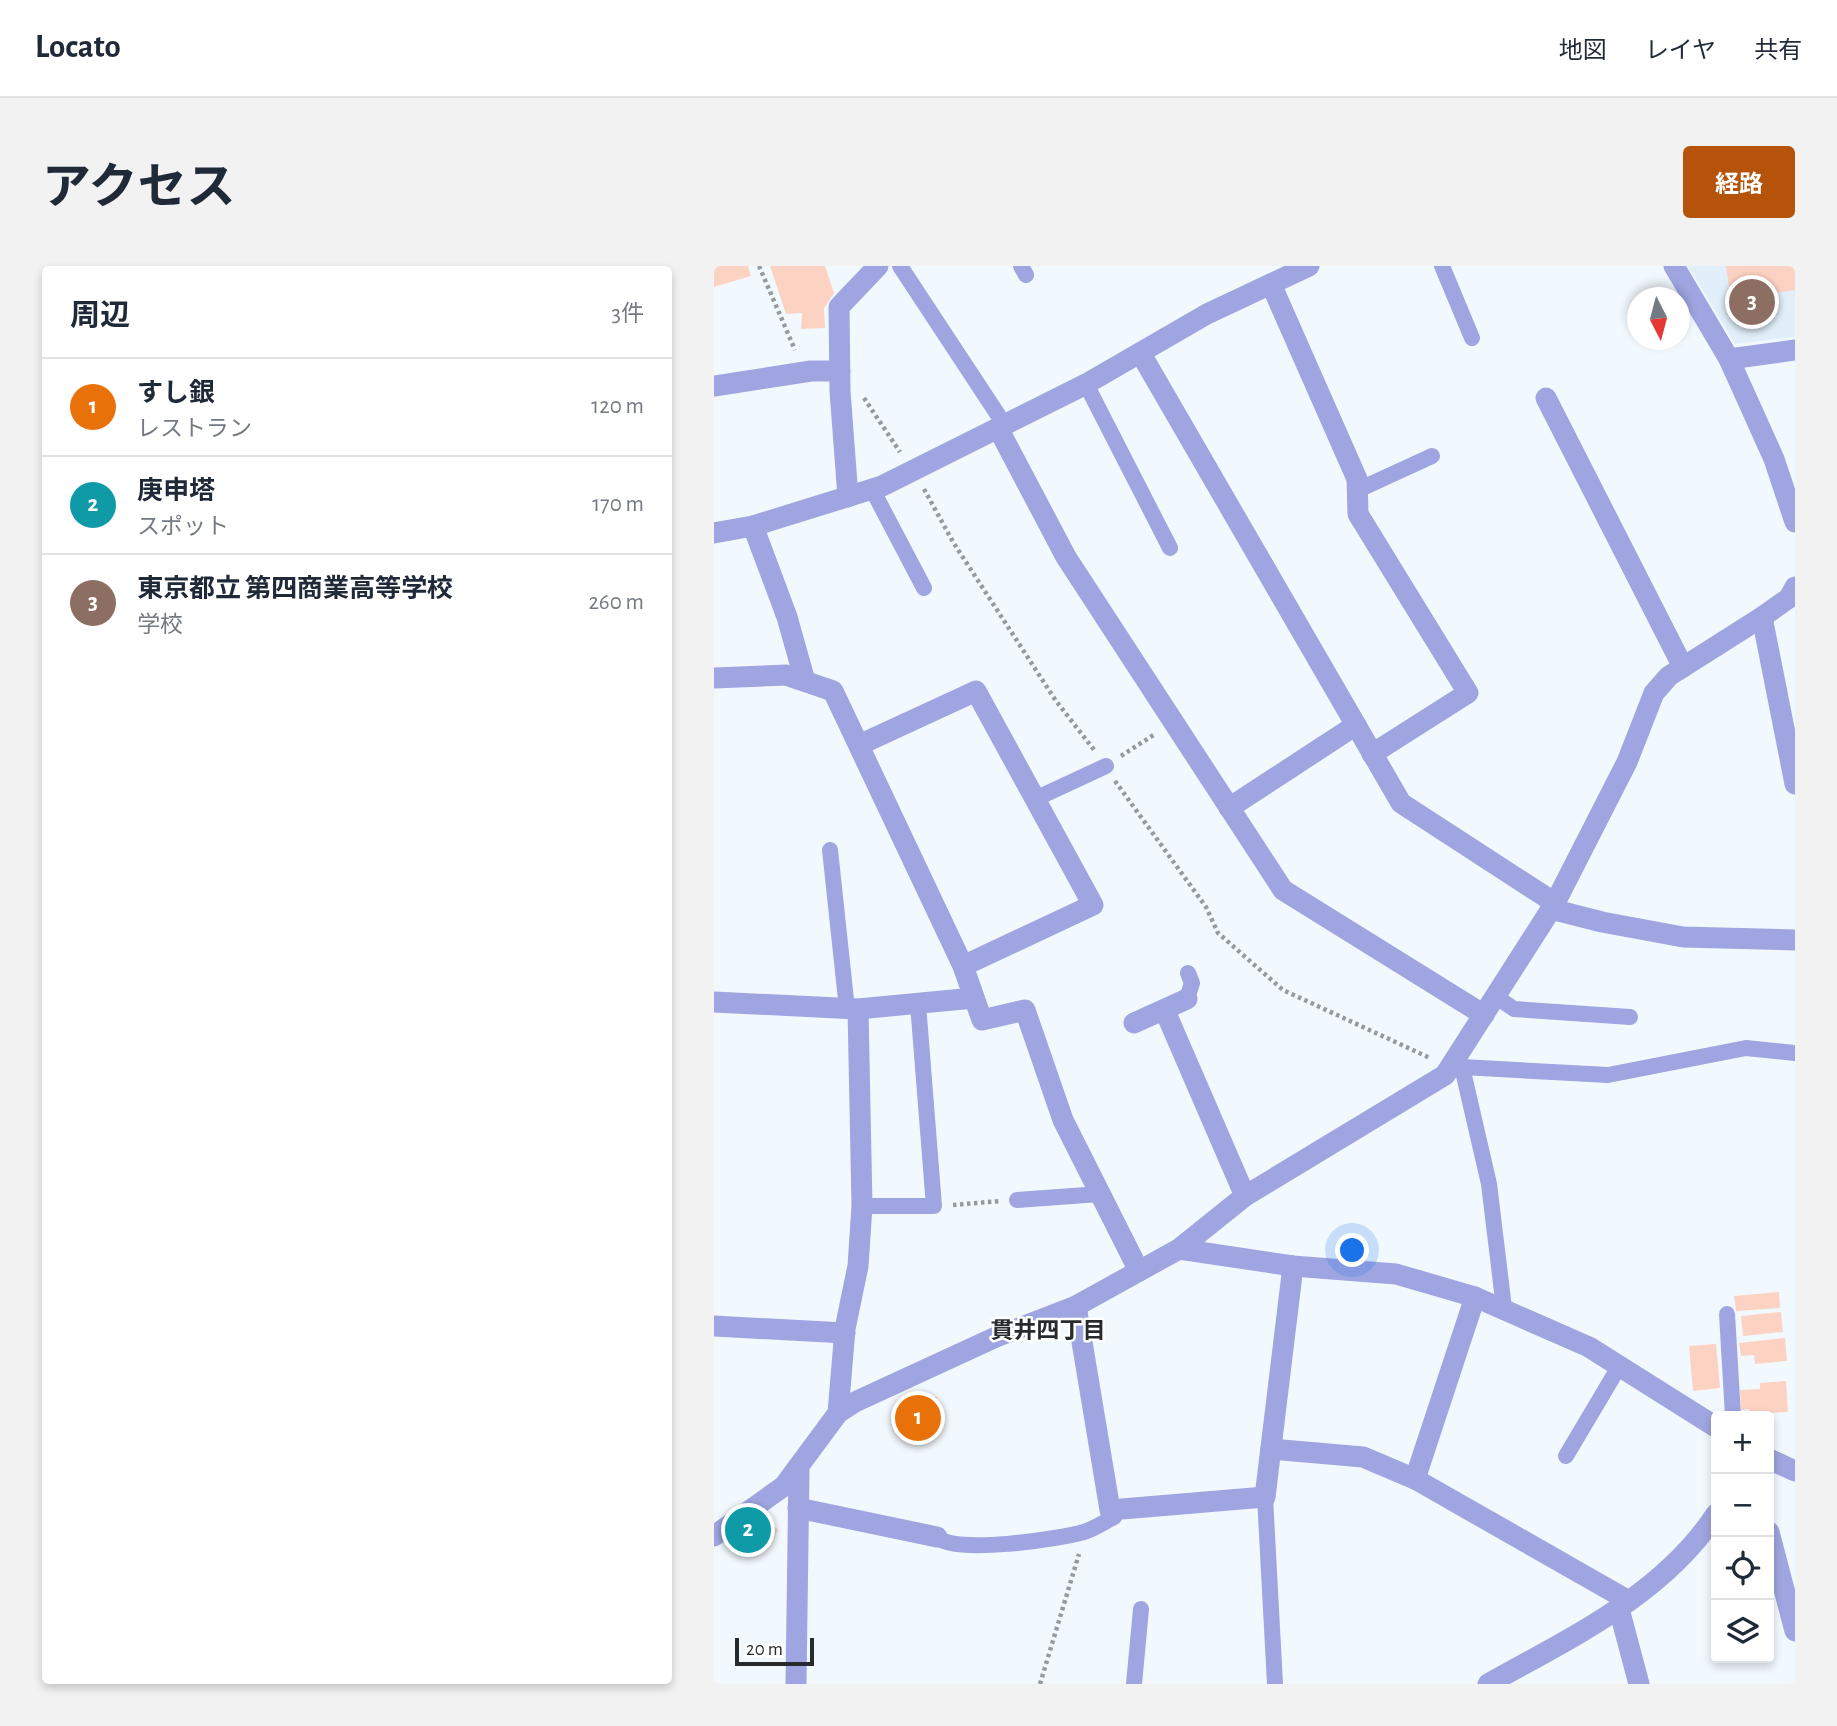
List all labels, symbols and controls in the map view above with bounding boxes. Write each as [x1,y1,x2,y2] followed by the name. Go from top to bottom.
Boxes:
[35,31,121,64] text: Locato
[1559,39,1607,63] text: 地図
[1645,39,1716,63] text: レイヤ
[1754,39,1802,63] text: 共有
[1683,146,1795,218] button: 経路
[42,164,236,213] text: アクセス
[1729,276,1775,328] pin: 3
[1627,287,1690,350] north arrow
[70,301,130,331] text: 周辺
[612,303,644,326] text: 3件
[137,380,215,406] text: すし銀
[89,395,97,418] text: 1
[591,395,644,418] text: 120 m
[137,418,252,441] text: レストラン
[137,478,215,504] text: 庚申塔
[88,493,98,516] text: 2
[592,493,644,516] text: 170 m
[137,516,229,539] text: スポット
[137,576,453,602] text: 東京都立 第四商業高等学校
[88,591,98,614] text: 3
[588,591,644,614] text: 260 m
[137,614,183,637] text: 学校
[1335,1233,1369,1267] your location
[991,1318,1106,1343] district label: 貫井四丁目
[895,1392,941,1444] pin: 1
[1711,1411,1774,1663] map controls
[1711,1411,1774,1474] button: +
[1711,1474,1774,1537] button: −
[725,1504,771,1556] pin: 2
[1711,1537,1774,1600] button: locate
[1711,1600,1774,1663] button: layers
[735,1635,814,1667] scale bar
[746,1640,783,1659] text: 20 m

